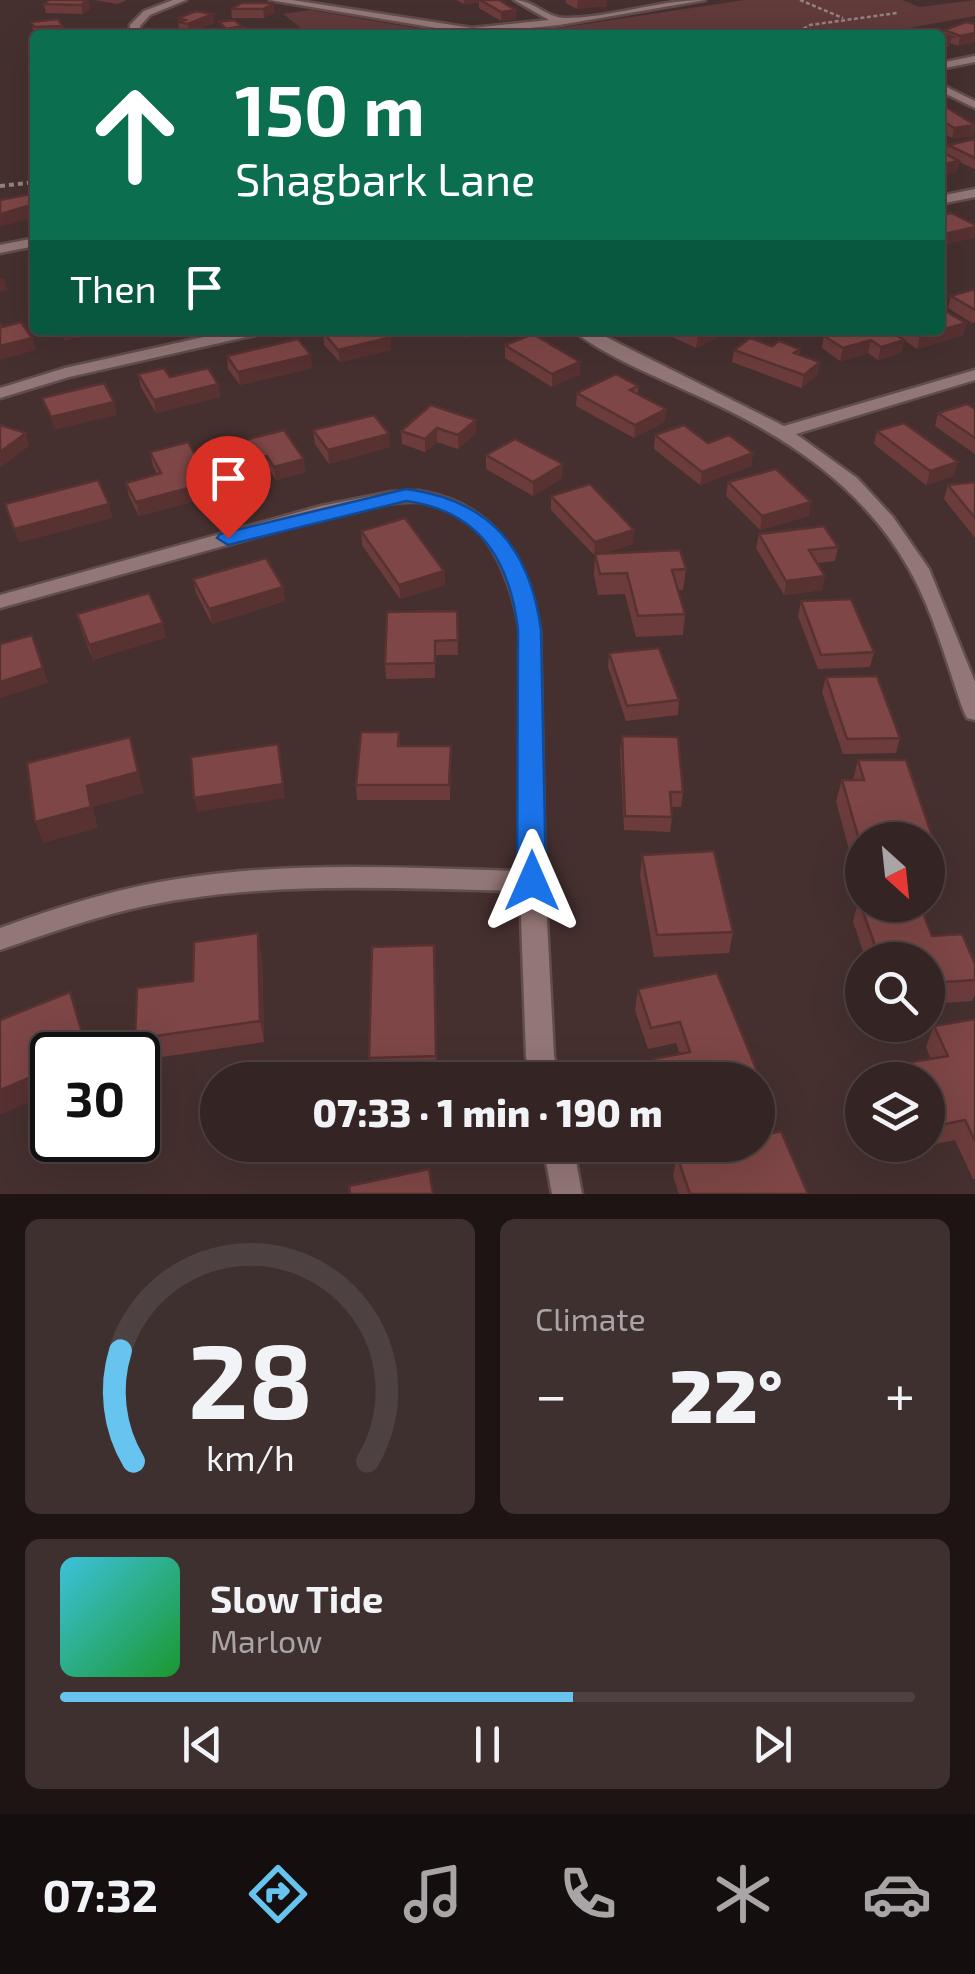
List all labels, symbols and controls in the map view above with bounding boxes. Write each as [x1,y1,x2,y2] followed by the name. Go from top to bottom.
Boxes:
[235,66,425,150] text: 150 m
[70,70,200,200] icon: ahead
[235,151,535,205] text: Shagbark Lane
[177,260,232,315] icon: arrive
[70,265,157,311] text: Then
[186,436,271,539] pin
[201,451,256,506] icon: arrive
[845,822,945,922] north arrow
[845,822,945,1162] map controls
[480,829,584,933] position arrow
[845,942,945,1042] button: search
[30,1032,160,1162] speed limit sign: 30
[845,1062,945,1162] button: layers
[313,1089,662,1135] text: 07:33 · 1 min · 190 m
[535,1299,646,1337] text: Climate
[187,1315,313,1440] text: 28
[669,1348,783,1438] text: 22°
[535,1360,567,1426] text: −
[885,1360,915,1426] text: +
[206,1435,294,1478] text: km/h
[210,1575,383,1621] text: Slow Tide
[210,1621,322,1659] text: Marlow
[175,1717,230,1772] icon: previous
[460,1717,515,1772] icon: pause
[745,1717,800,1772] icon: next
[243,1859,313,1929] icon: directions
[398,1859,468,1929] icon: music
[553,1859,623,1929] icon: phone
[708,1859,778,1929] icon: climate
[862,1859,932,1929] icon: car
[42,1867,158,1921] text: 07:32

